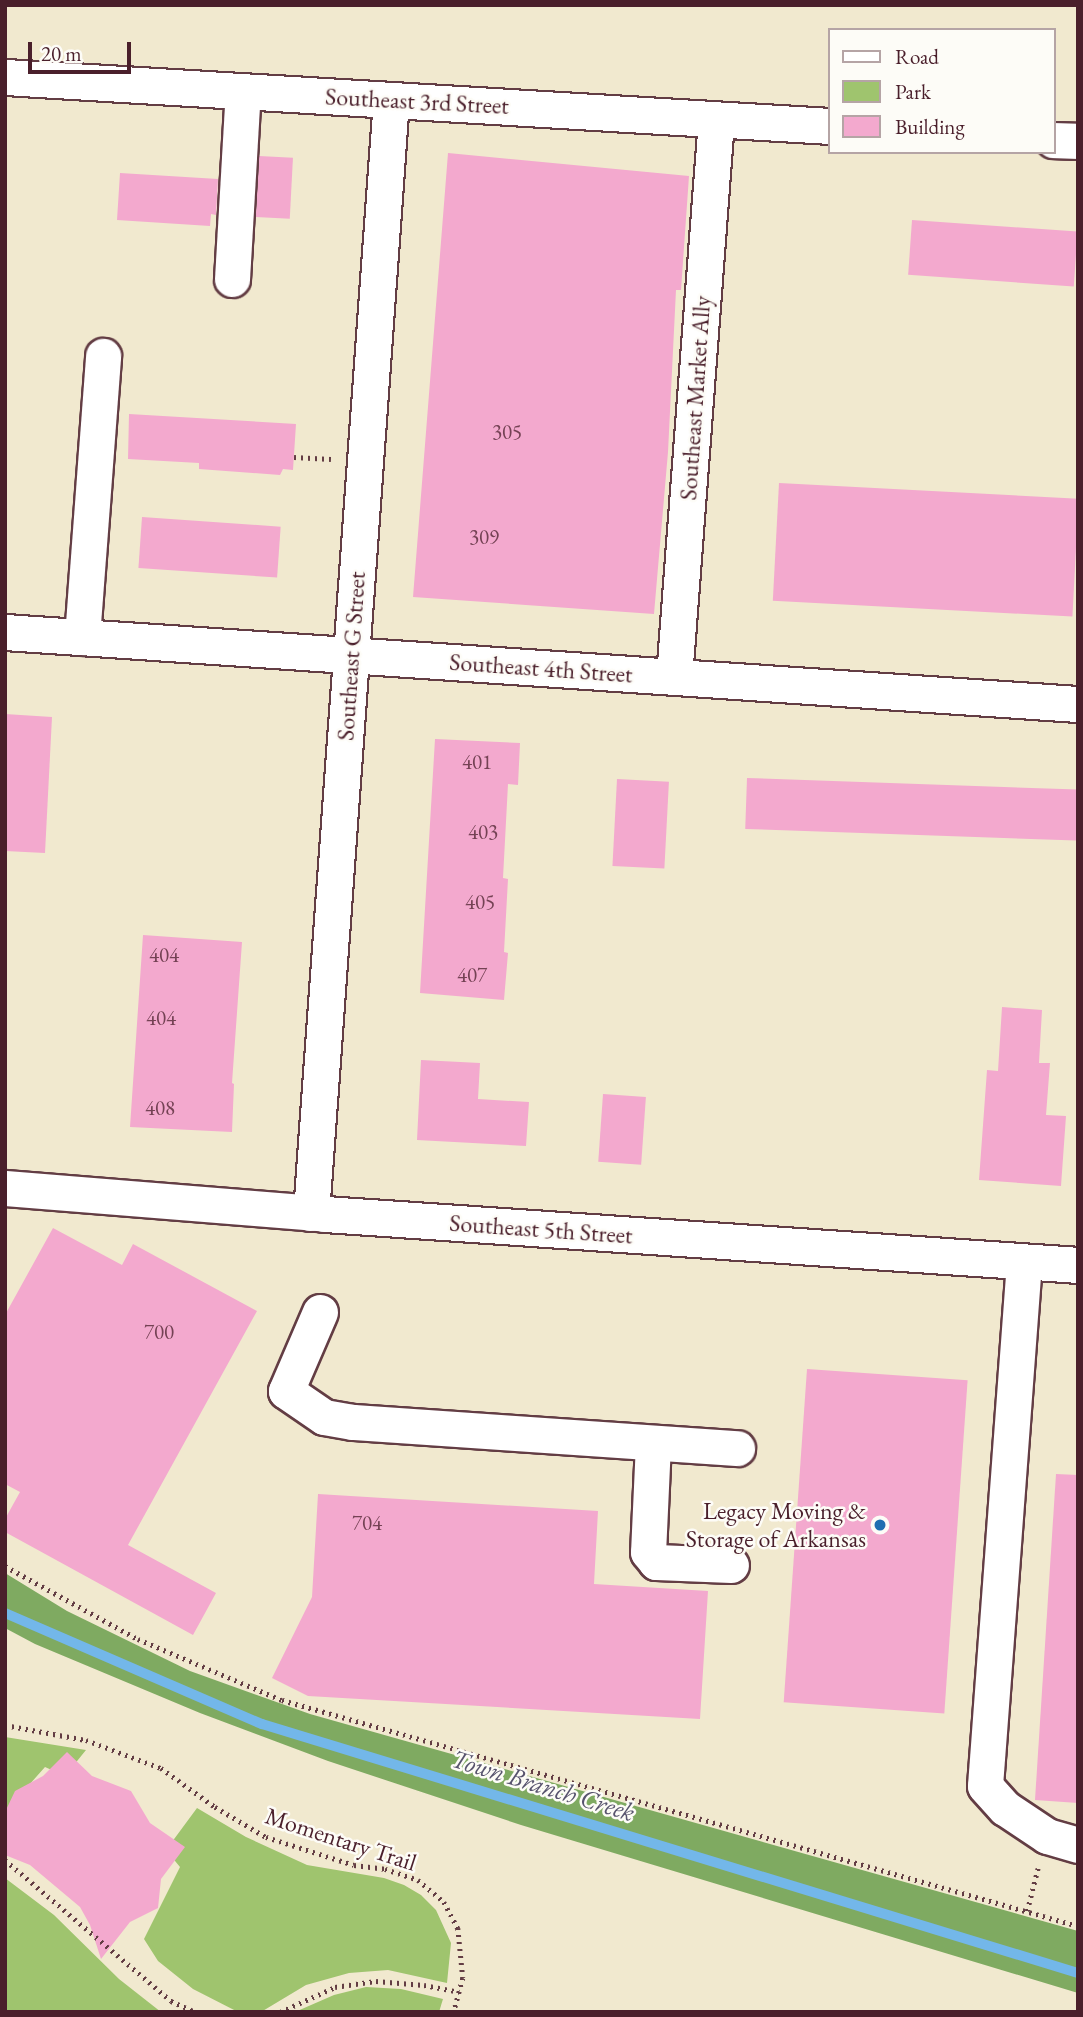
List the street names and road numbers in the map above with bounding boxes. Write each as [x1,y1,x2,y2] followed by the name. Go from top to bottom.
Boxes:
[324,82,510,120] street label: Southeast 3rd Street
[673,295,717,501] street label: Southeast Market Ally
[331,570,371,742] street label: Southeast G Street
[448,647,634,689] street label: Southeast 4th Street
[448,1208,634,1250] street label: Southeast 5th Street
[262,1801,420,1877] street label: Momentary Trail

